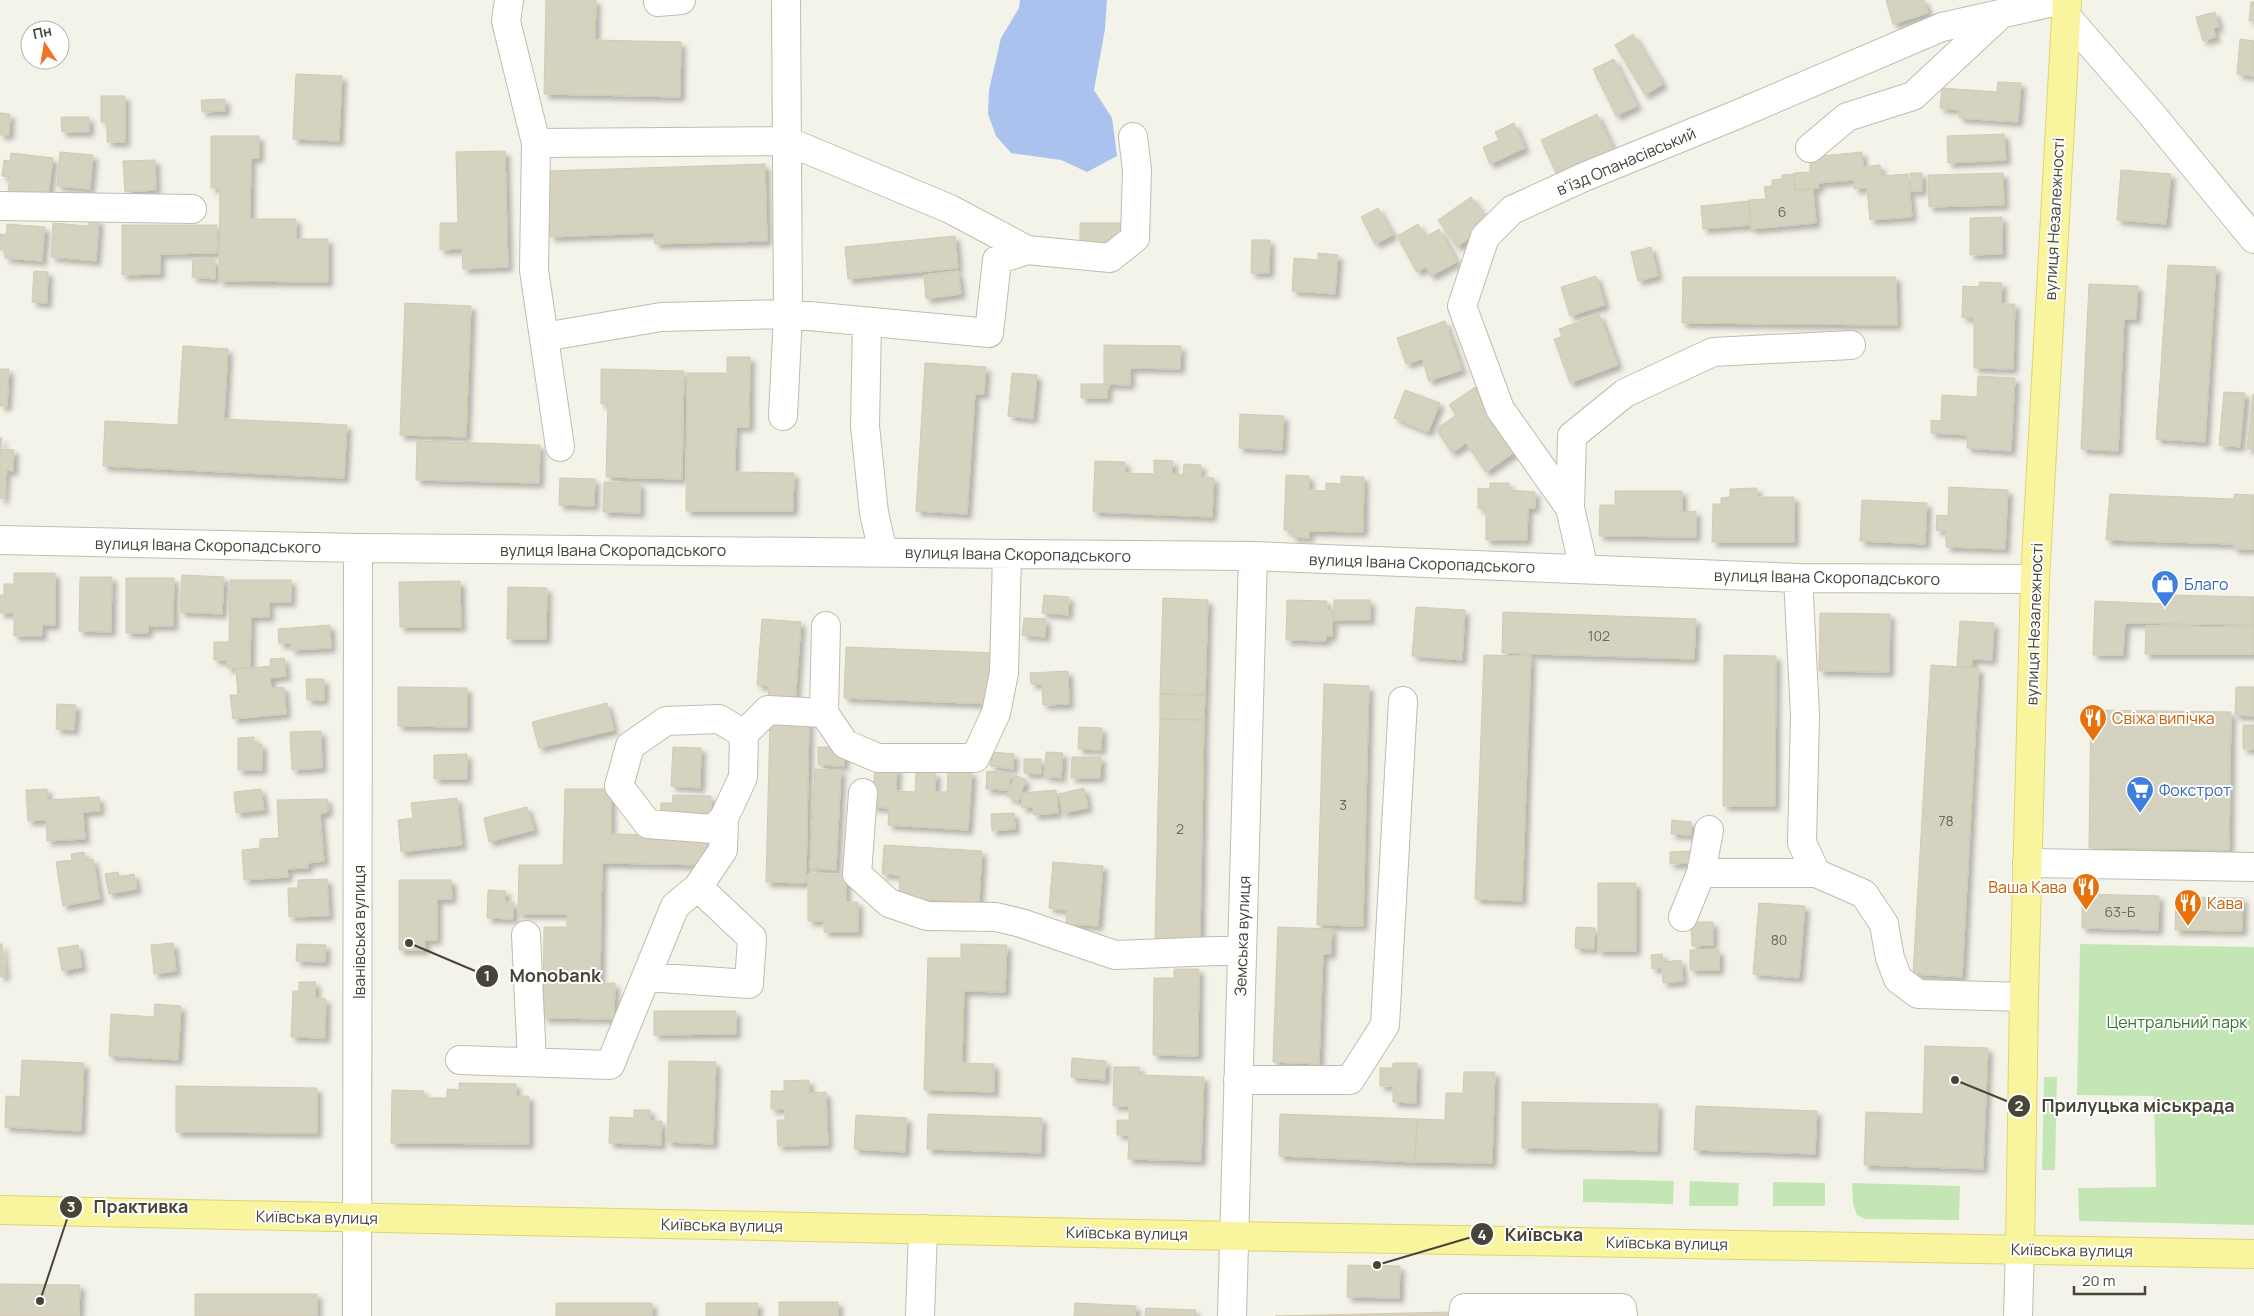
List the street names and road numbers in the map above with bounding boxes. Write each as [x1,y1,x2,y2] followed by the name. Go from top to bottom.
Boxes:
[1553,122,1699,200] street label: в'їзд Опанасівський
[2039,137,2069,301] street label: вулиця Незалежності
[95,532,321,558] street label: вулиця Івана Скоропадського
[500,539,726,561] street label: вулиця Івана Скоропадського
[905,541,1131,567] street label: вулиця Івана Скоропадського
[2020,542,2048,706] street label: вулиця Незалежності
[1309,548,1535,578] street label: вулиця Івана Скоропадського
[1714,564,1940,590] street label: вулиця Івана Скоропадського
[348,865,370,999] street label: Іванівська вулиця
[1229,875,1255,997] street label: Земська вулиця
[256,1205,378,1229] street label: Київська вулиця
[661,1213,783,1237] street label: Київська вулиця
[1066,1221,1188,1245] street label: Київська вулиця
[1606,1231,1728,1255] street label: Київська вулиця
[2011,1238,2133,1262] street label: Київська вулиця

